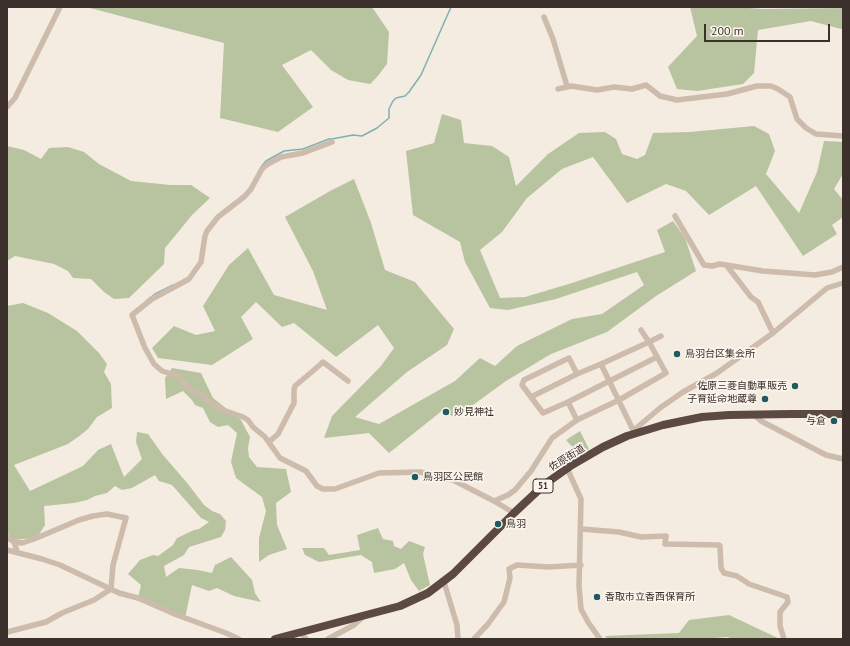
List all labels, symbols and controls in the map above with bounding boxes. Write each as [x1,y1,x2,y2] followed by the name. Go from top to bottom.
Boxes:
[706,16,832,42] scale bar
[711,23,744,38] text: 200 m
[685,348,755,360] place label: 鳥羽台区集会所
[672,349,682,359] marker: 鳥羽台区集会所
[697,380,787,392] place label: 佐原三菱自動車販売
[790,381,800,391] marker: 佐原三菱自動車販売
[687,393,757,405] place label: 子育延命地蔵尊
[760,394,770,404] marker: 子育延命地蔵尊
[454,406,494,418] place label: 妙見神社
[441,407,451,417] marker: 妙見神社
[806,415,826,427] place label: 与倉
[829,416,839,426] marker: 与倉
[547,442,587,474] street label: 佐原街道
[423,471,483,483] place label: 鳥羽区公民館
[410,472,420,482] marker: 鳥羽区公民館
[533,479,553,493] road number: 51
[506,518,526,530] place label: 鳥羽
[493,519,503,529] marker: 鳥羽
[605,591,695,603] place label: 香取市立香西保育所
[592,592,602,602] marker: 香取市立香西保育所

